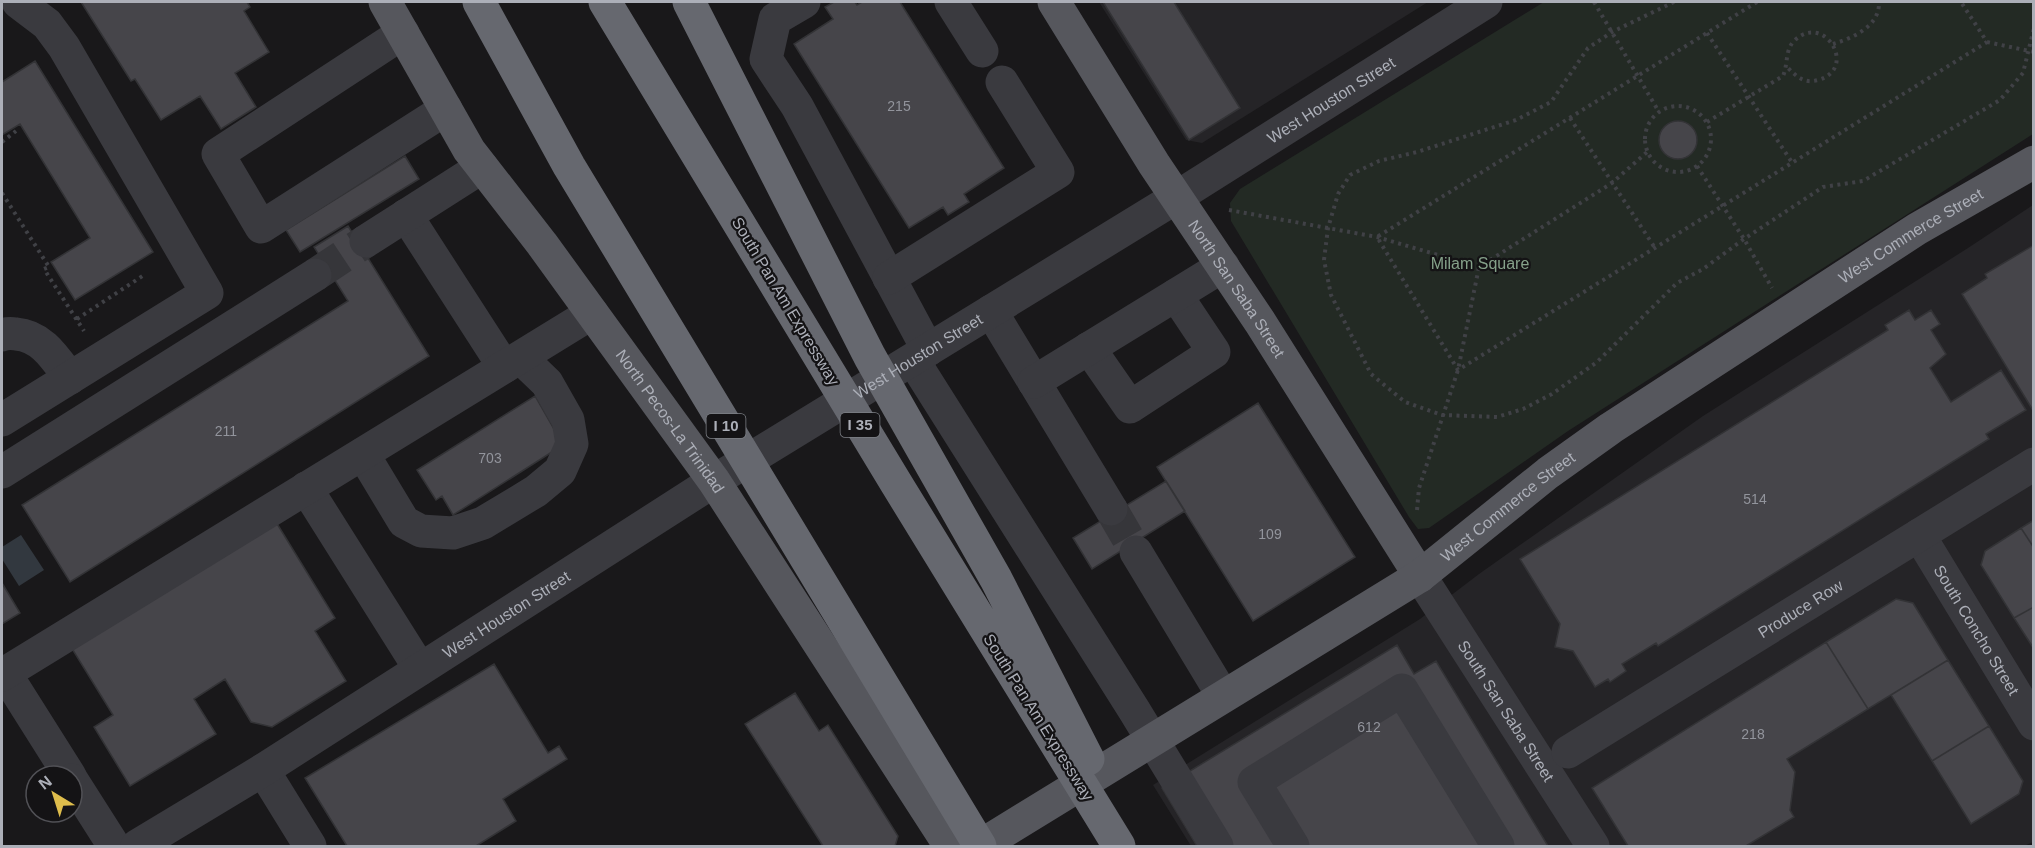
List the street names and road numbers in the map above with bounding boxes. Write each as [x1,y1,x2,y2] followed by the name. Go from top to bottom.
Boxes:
[1264,53,1399,147] street label: West Houston Street
[1836,185,1986,287] street label: West Commerce Street
[729,214,843,388] street label: South Pan Am Expressway
[1185,217,1288,361] street label: North San Saba Street
[851,310,986,402] street label: West Houston Street
[613,347,727,496] street label: North Pecos-La Trinidad
[840,413,880,437] road number: I 35
[706,414,746,438] road number: I 10
[1437,448,1578,565] street label: West Commerce Street
[1930,562,2022,698] street label: South Concho Street
[440,567,574,662] street label: West Houston Street
[1755,576,1846,641] street label: Produce Row
[980,631,1097,804] street label: South Pan Am Expressway
[1455,637,1558,785] street label: South San Saba Street

